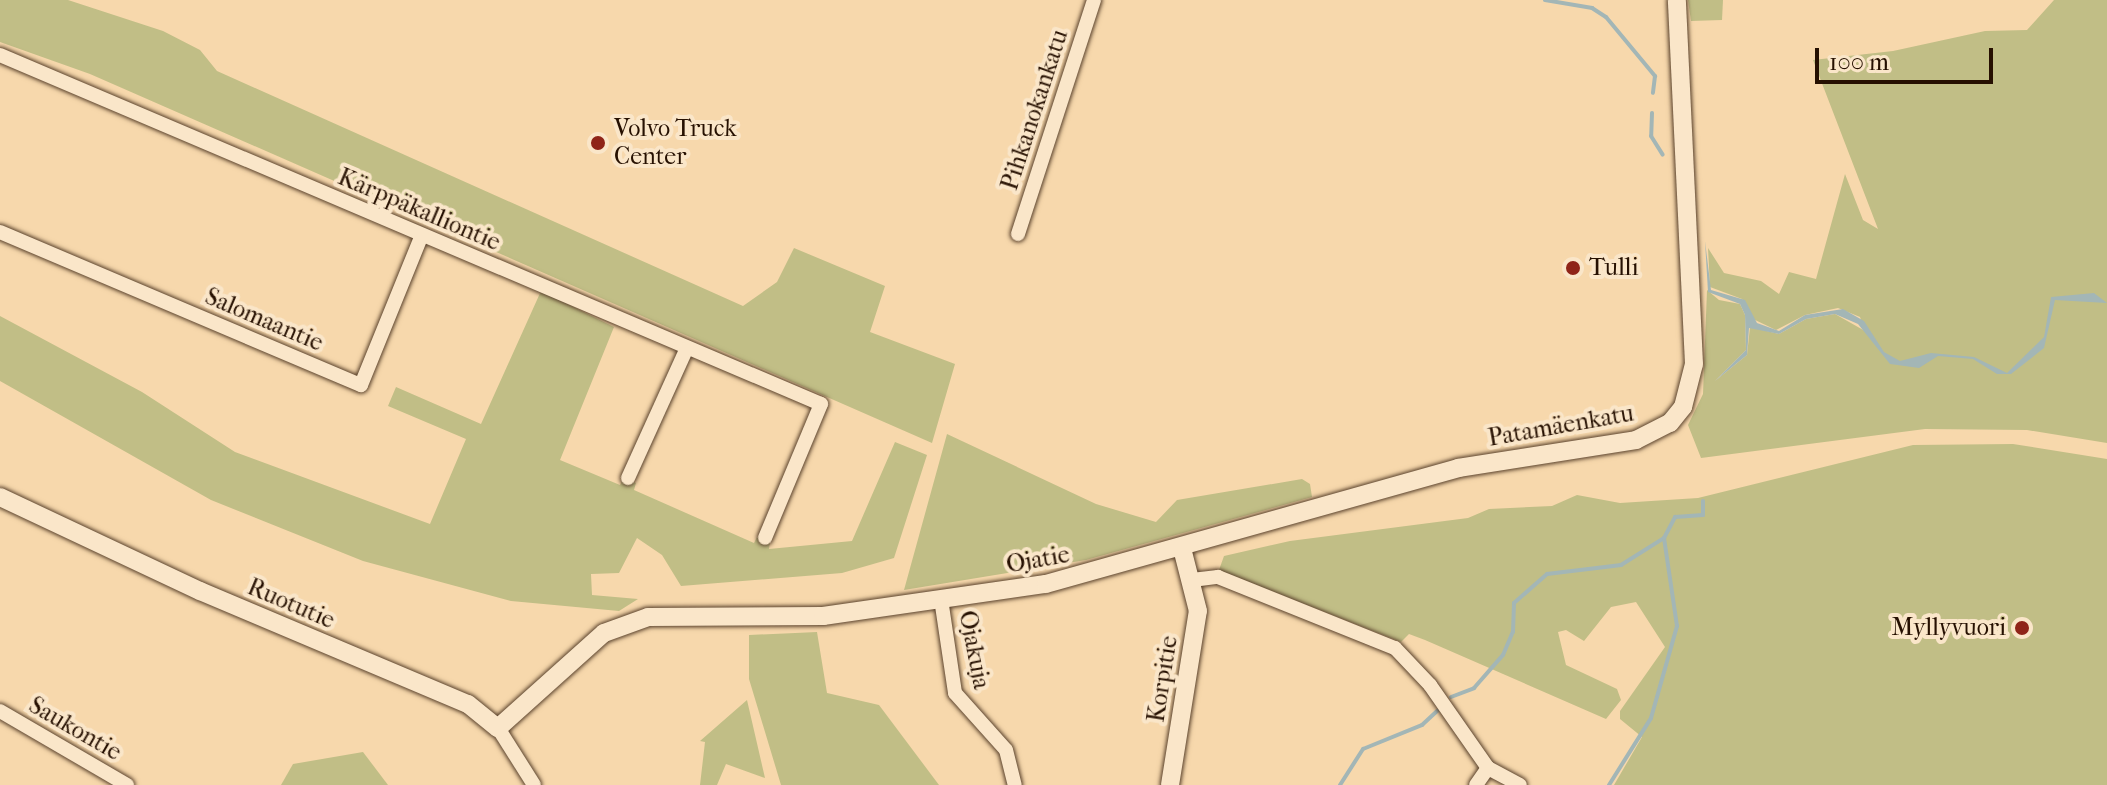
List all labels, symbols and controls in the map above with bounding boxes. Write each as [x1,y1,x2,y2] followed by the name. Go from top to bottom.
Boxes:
[995,26,1075,194] street label: Pihkanokankatu
[1819,32,1997,82] scale bar
[1829,48,1889,76] text: 100 m
[614,115,737,171] place label: Volvo Truck Center
[589,134,607,152] marker: Volvo Truck Center
[334,163,504,257] street label: Kärppäkalliontie
[1589,254,1639,282] place label: Tulli
[1564,259,1582,277] marker: Tulli
[201,282,327,358] street label: Salomaantie
[1486,399,1636,453] street label: Patamäenkatu
[1004,540,1072,580] street label: Ojatie
[243,573,339,635] street label: Ruotutie
[952,608,996,692] street label: Ojakuja
[1891,614,2006,642] place label: Myllyvuori
[2013,619,2031,637] marker: Myllyvuori
[1142,634,1184,724] street label: Korpitie
[24,691,126,767] street label: Saukontie

